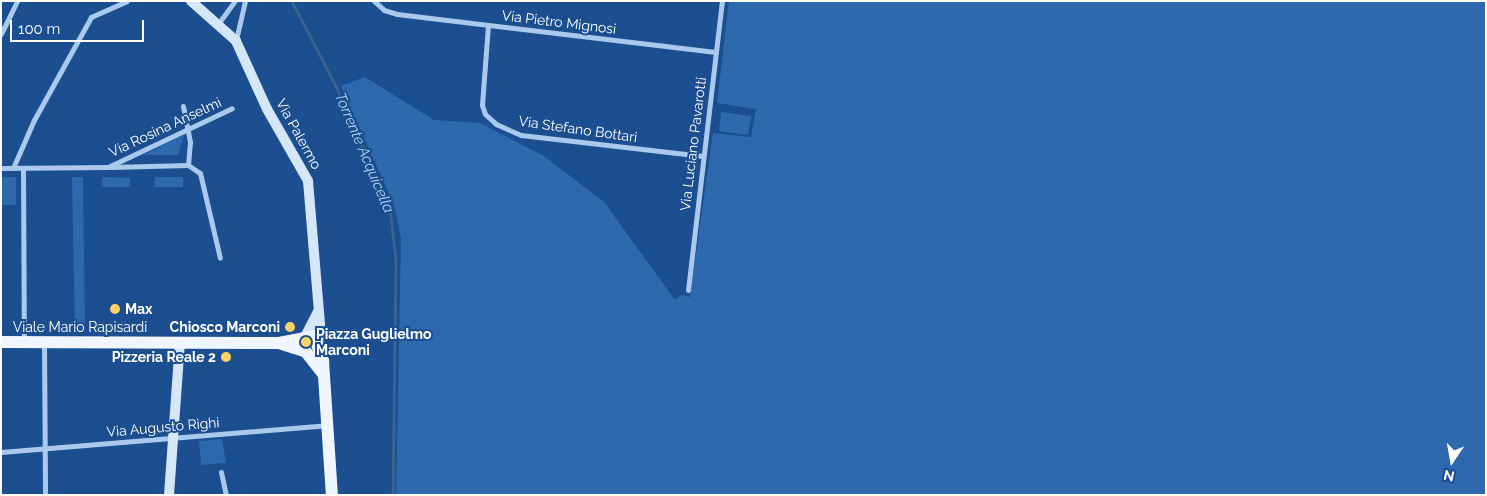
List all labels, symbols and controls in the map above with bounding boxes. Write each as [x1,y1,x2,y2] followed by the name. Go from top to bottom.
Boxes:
[501,7,617,37] street label: Via Pietro Mignosi
[12,10,146,42] scale bar
[18,20,60,38] text: 100 m
[676,76,710,212] street label: Via Luciano Pavarotti
[330,90,398,216] water label: Torrente Acquicella
[106,93,224,161] street label: Via Rosina Anselmi
[273,96,325,172] street label: Via Palermo
[518,112,638,146] street label: Via Stefano Bottari
[125,301,152,317] place label: Max
[109,303,121,315] marker: Max
[13,319,147,335] street label: Viale Mario Rapisardi
[170,319,280,335] place label: Chiosco Marconi
[284,321,296,333] marker: Chiosco Marconi
[316,326,432,358] place label: Piazza Guglielmo Marconi
[300,336,312,348] marker: Piazza Guglielmo Marconi
[112,349,216,365] place label: Pizzeria Reale 2
[220,351,232,363] marker: Pizzeria Reale 2
[106,414,220,440] street label: Via Augusto Righi
[1427,436,1477,486] north arrow
[1442,467,1456,485] text: N

